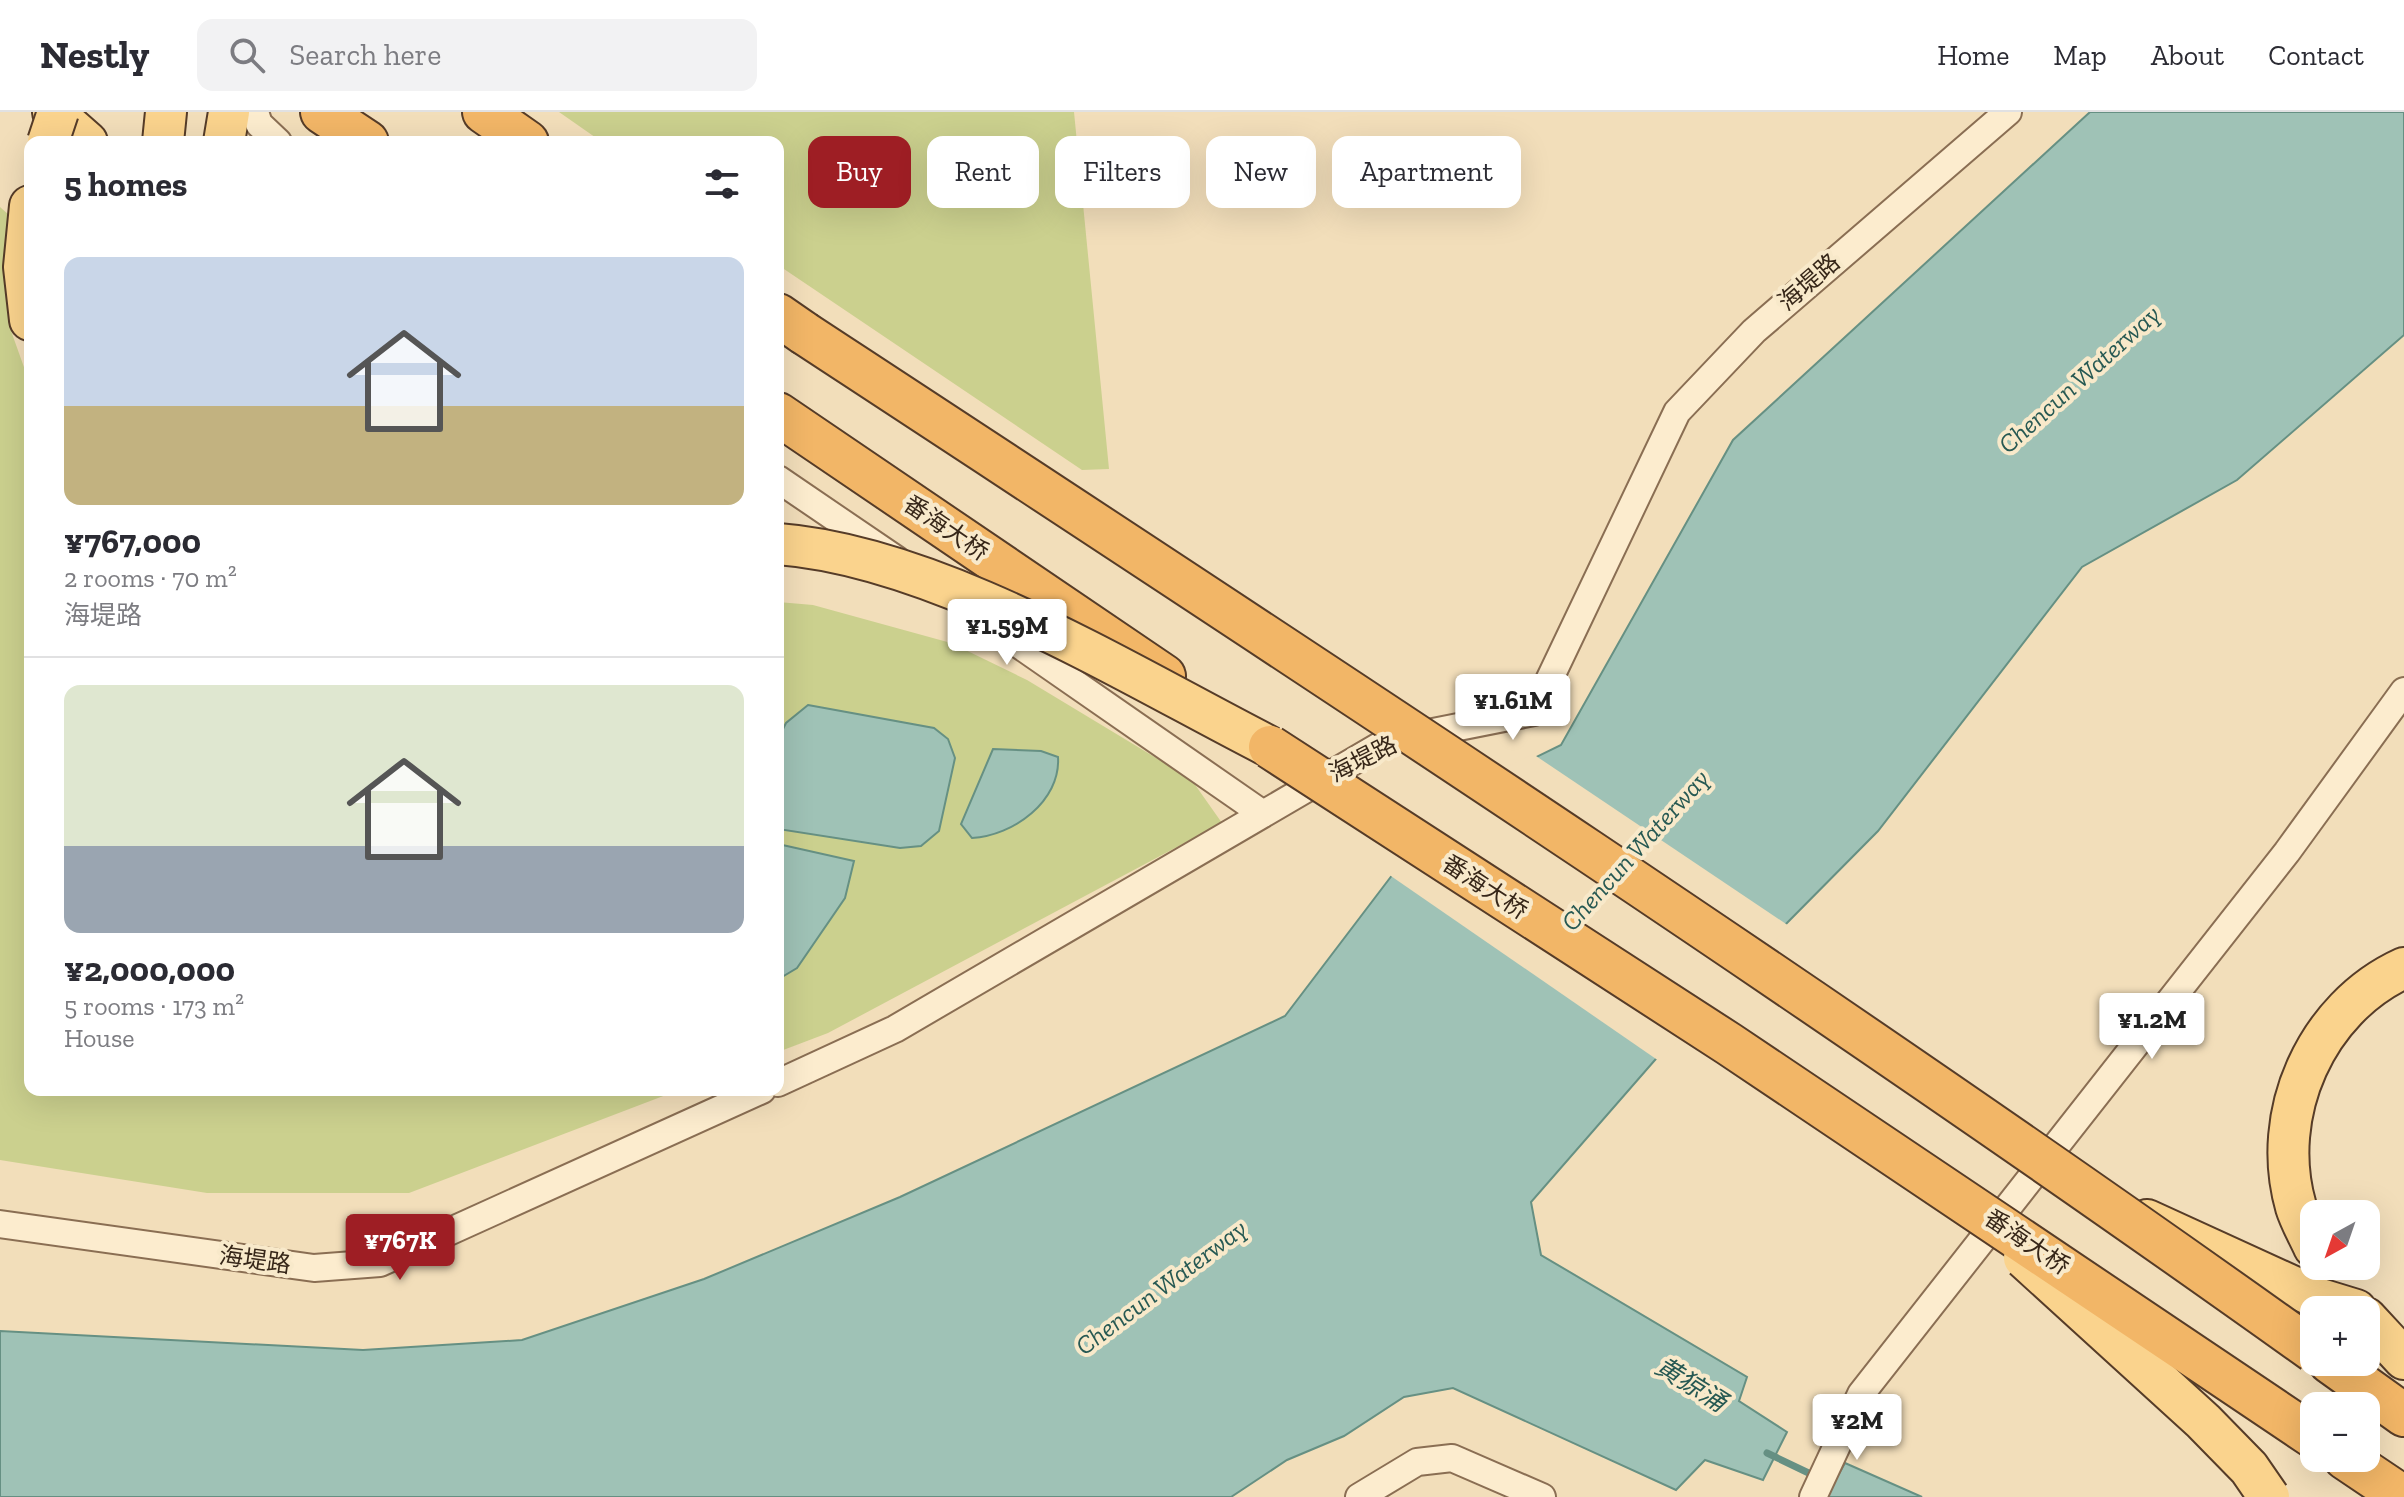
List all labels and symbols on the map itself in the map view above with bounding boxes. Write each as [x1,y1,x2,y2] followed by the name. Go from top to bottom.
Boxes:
[1772,247,1845,316] street label: 海堤路
[1992,298,2166,460] water label: Chencun Waterway
[898,489,994,566] street label: 番海大桥
[942,599,1072,667] pin: ¥1.59M
[1448,674,1578,742] pin: ¥1.61M
[1324,729,1401,788] street label: 海堤路
[1554,763,1716,937] water label: Chencun Waterway
[1437,848,1533,925] street label: 番海大桥
[2096,993,2208,1061] pin: ¥1.2M
[2300,1200,2380,1280] north arrow
[1979,1203,2075,1280] street label: 番海大桥
[1069,1212,1253,1362] water label: Chencun Waterway
[344,1214,456,1282] pin: ¥767K
[217,1240,293,1279] street label: 海堤路
[1649,1350,1735,1420] water label: 黄猄涌
[1818,1394,1896,1462] pin: ¥2M

